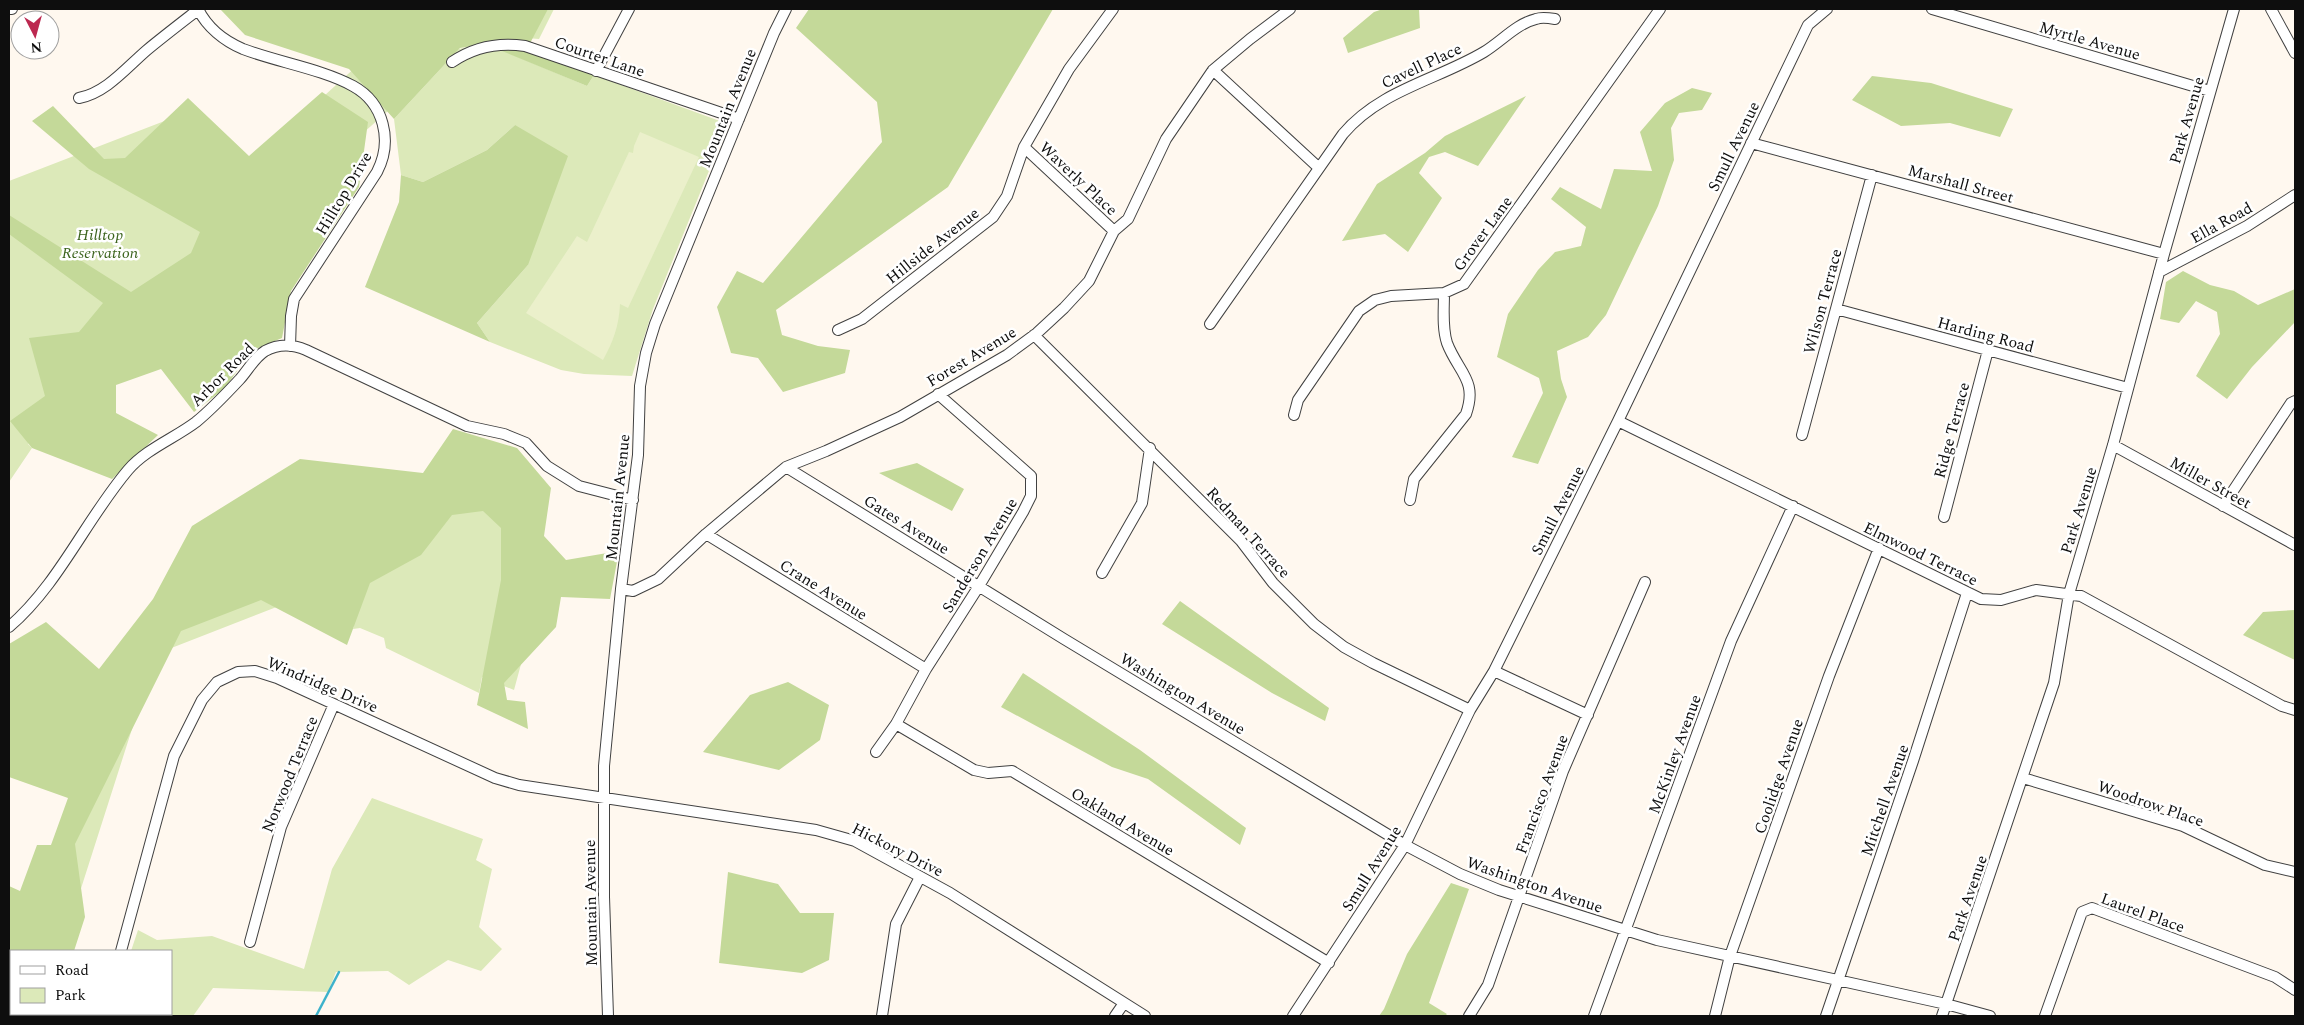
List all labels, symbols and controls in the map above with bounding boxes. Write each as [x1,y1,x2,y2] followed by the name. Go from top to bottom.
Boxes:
[10,10,60,60] north arrow
[2036,15,2143,67] street label: Myrtle Avenue
[551,30,648,84] street label: Courter Lane
[30,36,43,58] text: N
[1377,37,1466,95] street label: Cavell Place
[693,45,763,172] street label: Mountain Avenue
[2163,74,2211,167] street label: Park Avenue
[1702,97,1766,196] street label: Smull Avenue
[1034,136,1123,221] street label: Waverly Place
[309,147,378,240] street label: Hilltop Drive
[1905,158,2017,210] street label: Marshall Street
[1447,191,1518,276] street label: Grover Lane
[2186,196,2257,250] street label: Ella Road
[881,202,984,290] street label: Hillside Avenue
[62,223,139,265] park label: Hilltop Reservation
[1797,246,1849,356] street label: Wilson Terrace
[1935,311,2037,359] street label: Harding Road
[922,320,1021,393] street label: Forest Avenue
[185,337,260,412] street label: Arbor Road
[1928,379,1976,481] street label: Ridge Terrace
[599,433,637,561] street label: Mountain Avenue
[2165,451,2256,515] street label: Miller Street
[1525,462,1591,559] street label: Smull Avenue
[2054,464,2104,557] street label: Park Avenue
[1201,482,1296,584] street label: Redman Terrace
[859,489,954,561] street label: Gates Avenue
[936,493,1024,618] street label: Sanderson Avenue
[1859,516,1982,592] street label: Elmwood Terrace
[775,553,872,626] street label: Crane Avenue
[1115,647,1250,741] street label: Washington Avenue
[263,651,382,719] street label: Windridge Drive
[1642,691,1708,817] street label: McKinley Avenue
[256,712,324,836] street label: Norwood Terrace
[1748,715,1810,837] street label: Coolidge Avenue
[1509,731,1575,858] street label: Francisco Avenue
[1855,741,1915,860] street label: Mitchell Avenue
[2094,775,2207,833] street label: Woodrow Place
[1066,781,1179,862] street label: Oakland Avenue
[847,816,948,883] street label: Hickory Drive
[1336,821,1408,916] street label: Smull Avenue
[578,839,604,967] street label: Mountain Avenue
[1463,850,1606,920] street label: Washington Avenue
[1942,852,1994,945] street label: Park Avenue
[2097,887,2188,939] street label: Laurel Place
[10,950,172,1015] legend
[55,959,89,982] text: Road
[55,984,86,1007] text: Park

